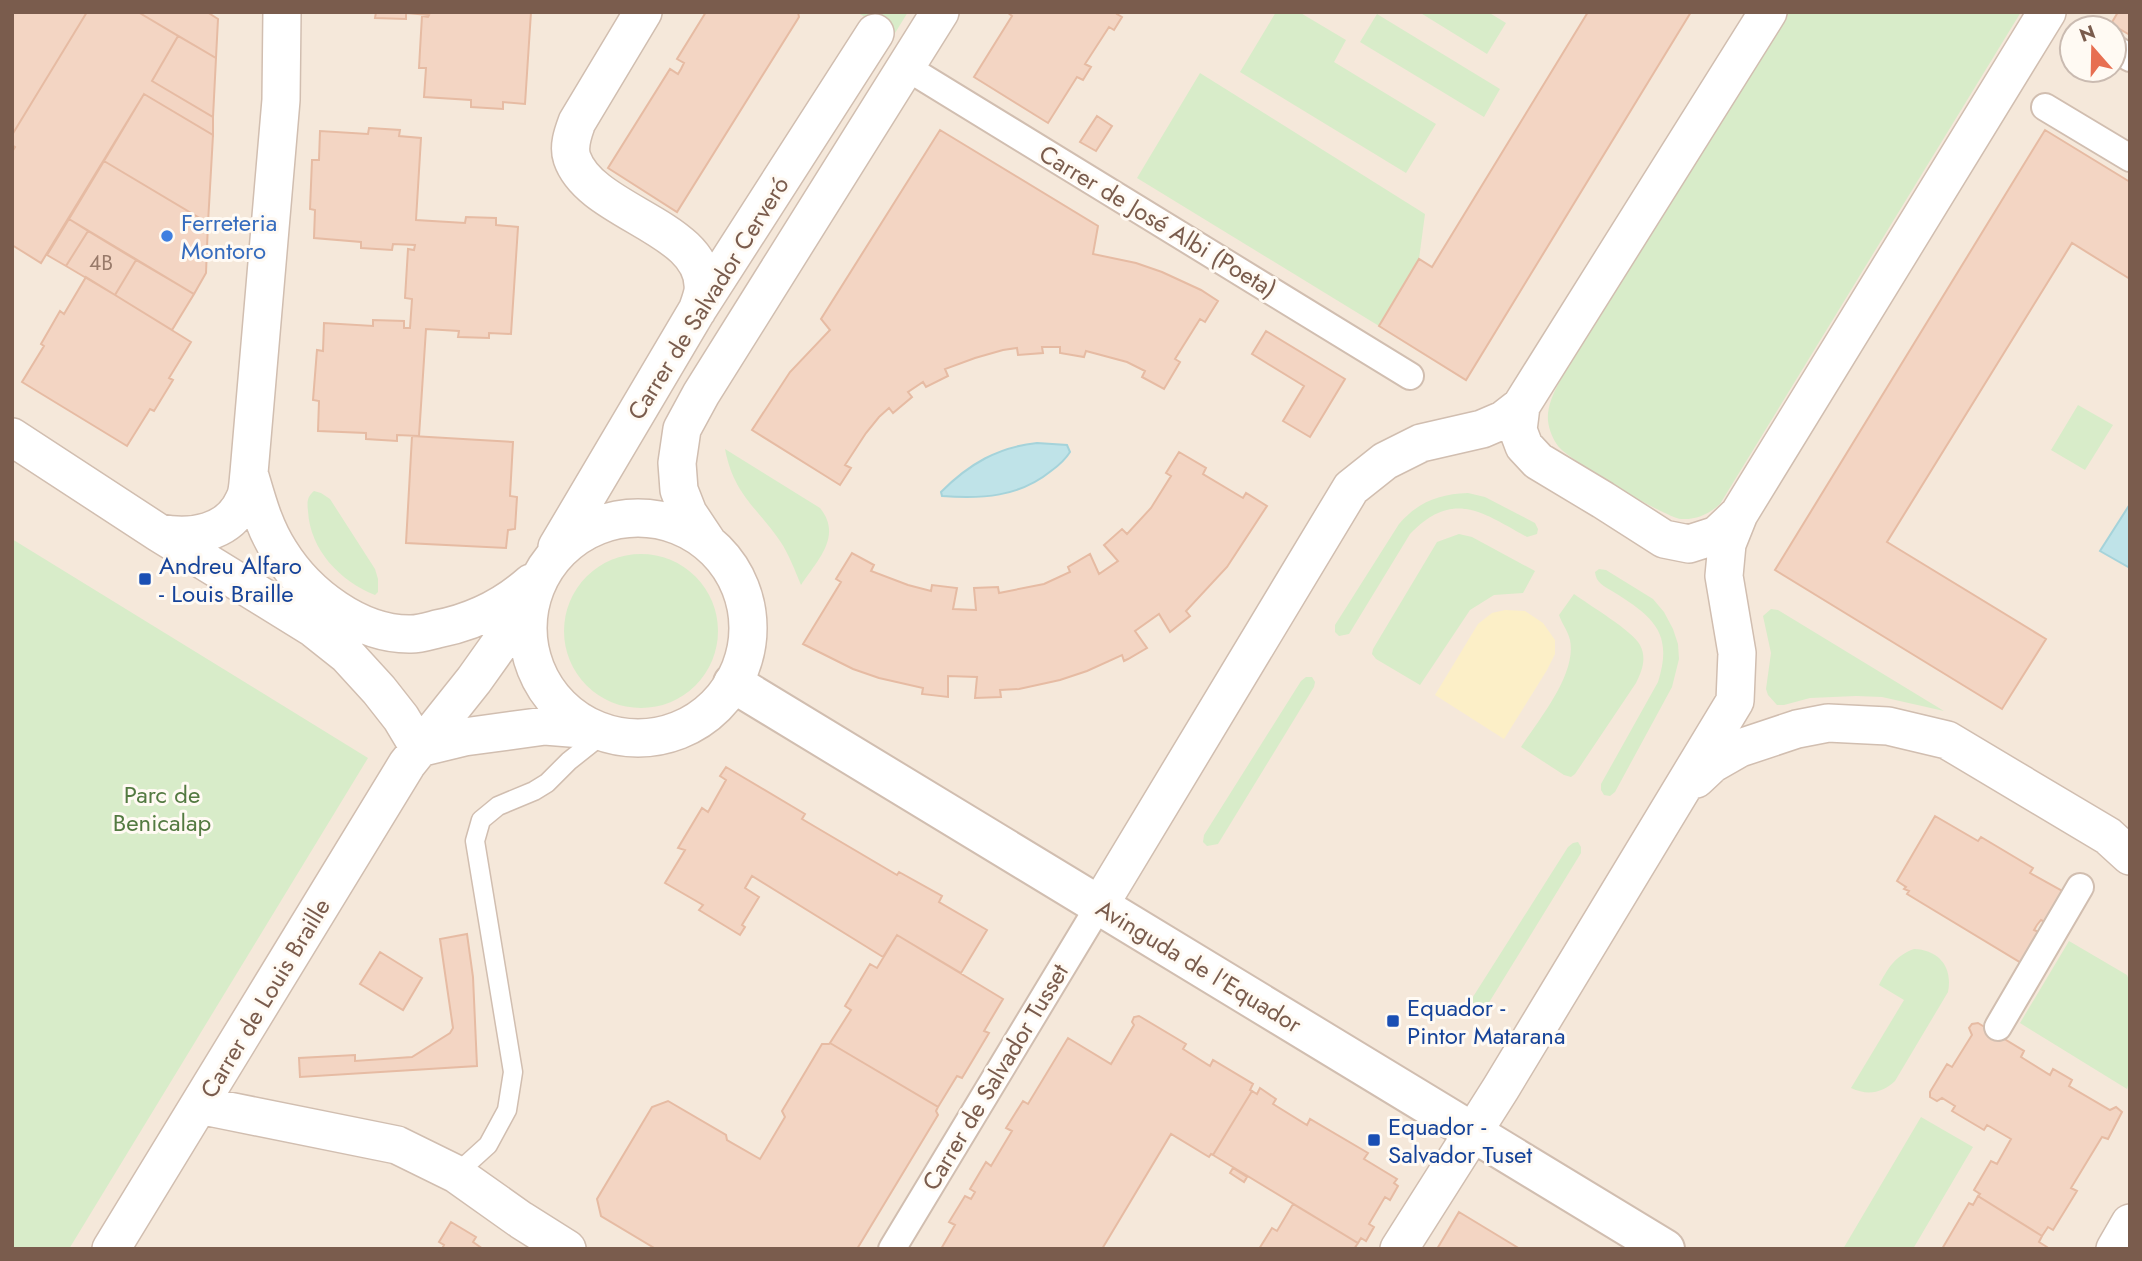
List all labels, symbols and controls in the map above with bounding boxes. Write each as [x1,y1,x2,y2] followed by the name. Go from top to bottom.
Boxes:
[2058,14,2128,84] north arrow
[2076,18,2099,49] text: N
[1033,136,1283,306] street label: Carrer de José Albi (Poeta)
[619,170,797,426] street label: Carrer de Salvador Cerveró
[181,205,277,268] place label: Ferreteria Montoro
[159,228,175,244] marker: Ferreteria Montoro
[89,248,113,278] house number: 4B
[159,548,302,611] place label: Andreu Alfaro - Louis Braille
[137,571,153,587] marker: Andreu Alfaro - Louis Braille
[113,777,211,840] park label: Parc de Benicalap
[191,891,339,1105] street label: Carrer de Louis Braille
[1090,891,1309,1042] street label: Avinguda de l'Equador
[913,957,1077,1197] street label: Carrer de Salvador Tusset
[1407,990,1566,1053] place label: Equador - Pintor Matarana
[1385,1013,1401,1029] marker: Equador - Pintor Matarana
[1388,1109,1532,1172] place label: Equador - Salvador Tuset
[1366,1132,1382,1148] marker: Equador - Salvador Tuset

